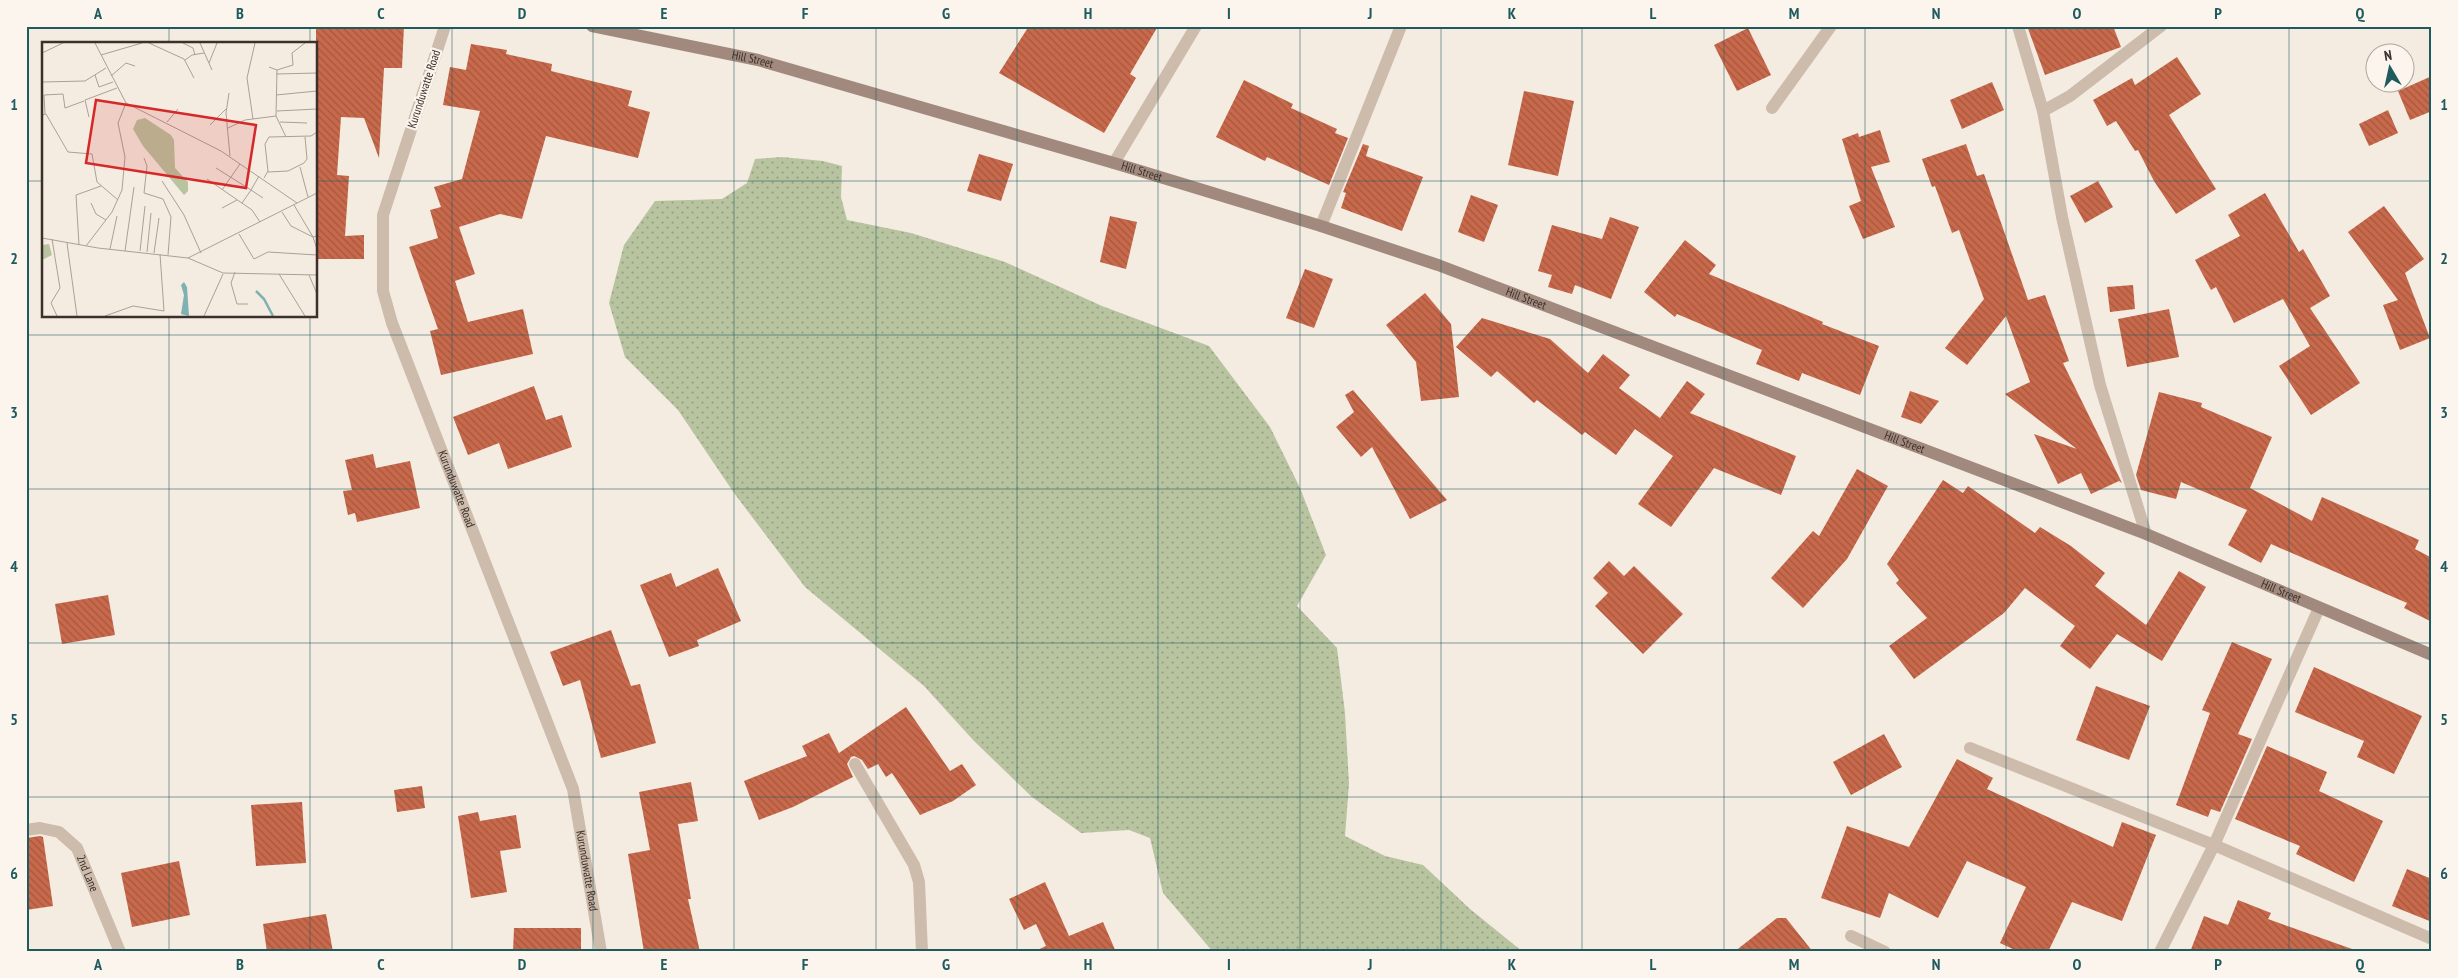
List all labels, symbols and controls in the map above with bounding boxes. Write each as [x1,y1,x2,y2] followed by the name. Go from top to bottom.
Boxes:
[93,3,103,23] text: A
[236,3,244,23] text: B
[377,3,385,23] text: C
[518,3,527,23] text: D
[661,3,668,23] text: E
[802,3,809,23] text: F
[942,3,950,23] text: G
[1084,3,1092,23] text: H
[1227,3,1231,23] text: I
[1367,3,1372,23] text: J
[1508,3,1517,23] text: K
[1650,3,1657,23] text: L
[1789,3,1799,23] text: M
[1932,3,1940,23] text: N
[2073,3,2082,23] text: O
[2214,3,2222,23] text: P
[2356,3,2366,23] text: Q
[42,42,318,318] inset map
[2366,42,2416,92] north arrow
[2383,46,2393,65] text: N
[731,47,776,71] street label: Hill Street
[404,48,443,130] street label: Kurunduwatte Road
[10,94,18,114] text: 1
[2440,94,2448,114] text: 1
[1120,158,1165,184] street label: Hill Street
[10,248,18,268] text: 2
[2440,248,2448,268] text: 2
[1504,284,1549,313] street label: Hill Street
[10,402,18,422] text: 3
[2440,402,2448,422] text: 3
[1883,427,1928,457] street label: Hill Street
[435,448,479,529] street label: Kurunduwatte Road
[10,556,18,576] text: 4
[2440,556,2448,576] text: 4
[2259,576,2304,606] street label: Hill Street
[10,709,18,729] text: 5
[2440,709,2448,729] text: 5
[573,829,602,912] street label: Kurunduwatte Road
[74,853,102,894] street label: 2nd Lane
[10,863,18,883] text: 6
[2440,863,2448,883] text: 6
[93,954,103,974] text: A
[236,954,244,974] text: B
[377,954,385,974] text: C
[518,954,527,974] text: D
[661,954,668,974] text: E
[802,954,809,974] text: F
[942,954,950,974] text: G
[1084,954,1092,974] text: H
[1227,954,1231,974] text: I
[1367,954,1372,974] text: J
[1508,954,1517,974] text: K
[1650,954,1657,974] text: L
[1789,954,1799,974] text: M
[1932,954,1940,974] text: N
[2073,954,2082,974] text: O
[2214,954,2222,974] text: P
[2356,954,2366,974] text: Q

